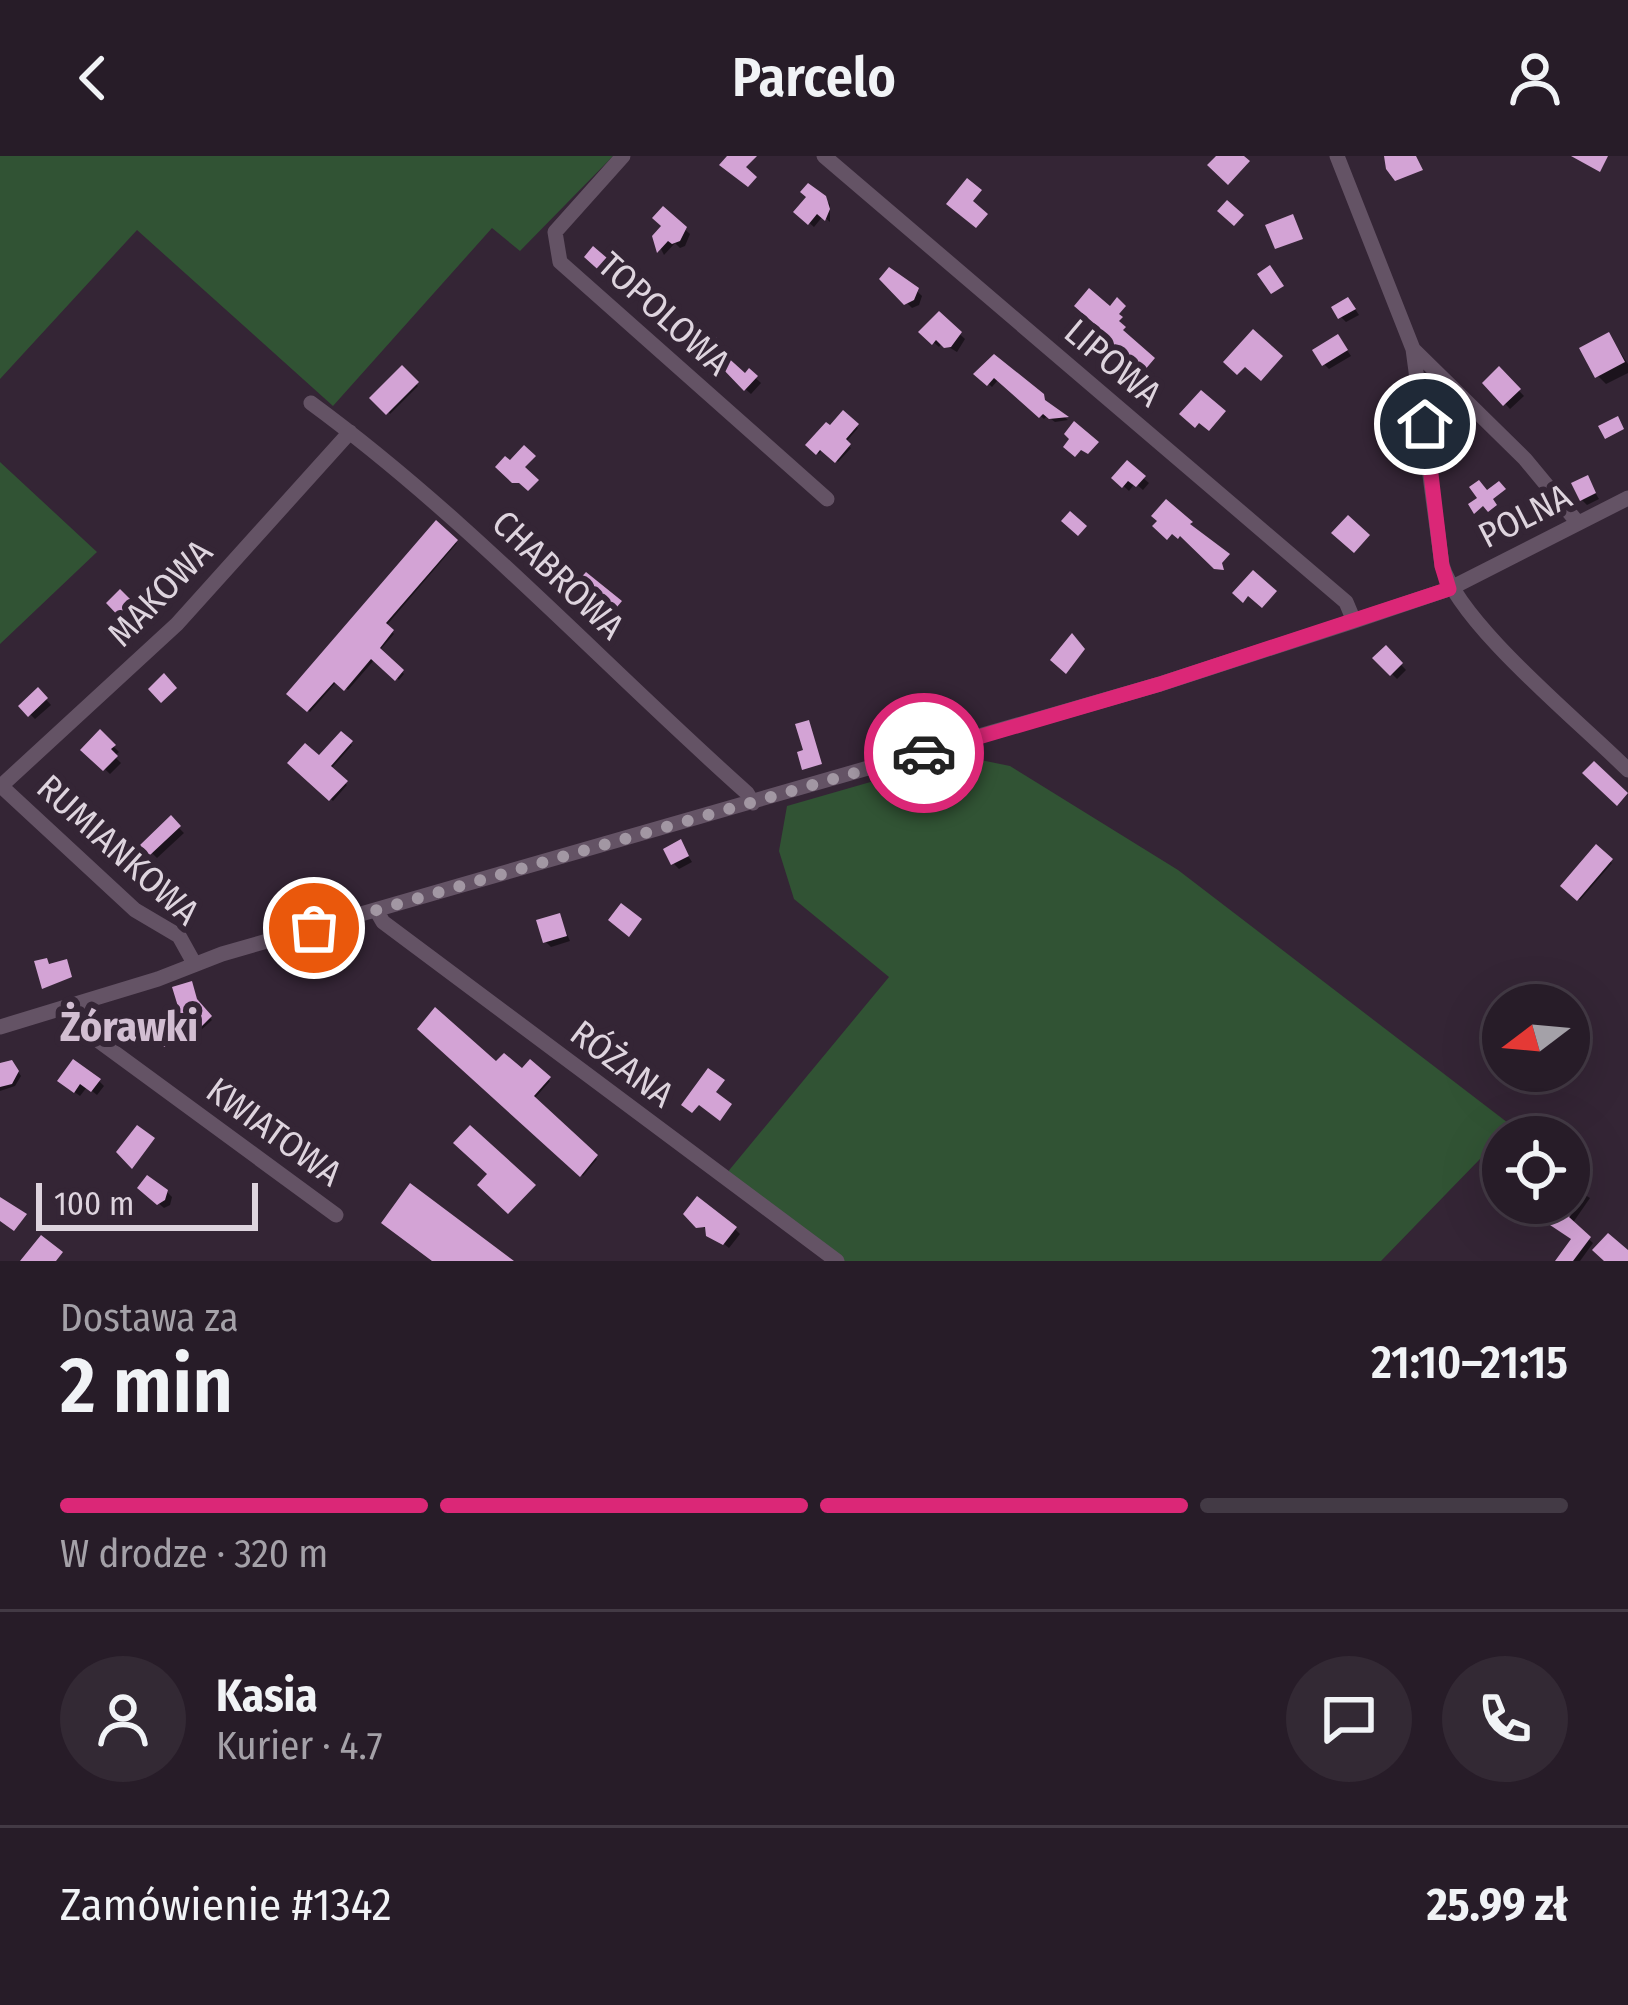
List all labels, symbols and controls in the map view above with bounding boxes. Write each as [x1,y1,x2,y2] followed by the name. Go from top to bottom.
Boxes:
[60,45,126,111] icon: back
[1502,45,1568,111] icon: person
[732,46,896,110] text: Parcelo
[589,243,739,385] street label: TOPOLOWA
[1056,310,1170,416] street label: LIPOWA
[1374,373,1476,475] pin
[1392,391,1458,457] icon: home
[1471,474,1579,558] street label: POLNA
[483,501,633,649] street label: CHABROWA
[98,530,222,656] street label: MAKOWA
[864,693,984,813] courier
[891,720,957,786] icon: car
[28,766,208,934] street label: RUMIANKOWA
[263,877,365,979] pin
[281,895,347,961] icon: bag
[1482,984,1590,1092] north arrow
[1482,984,1590,1224] map controls
[60,1001,198,1052] district label: Żórawki
[562,1010,683,1117] street label: RÓŻANA
[198,1068,350,1196] street label: KWIATOWA
[1482,1116,1590,1224] button: locate
[36,1177,258,1230] scale bar
[54,1184,134,1224] text: 100 m
[60,1295,239,1341] text: Dostawa za
[1371,1336,1568,1390] text: 21:10–21:15
[60,1339,233,1433] text: 2 min
[60,1531,328,1577] text: W drodze · 320 m
[60,1656,186,1782] button: person
[1286,1656,1412,1782] button: chat
[1442,1656,1568,1782] button: phone
[216,1669,318,1723] text: Kasia
[216,1723,383,1769] text: Kurier · 4.7
[60,1878,392,1932] text: Zamówienie #1342
[1427,1878,1568,1932] text: 25.99 zł

